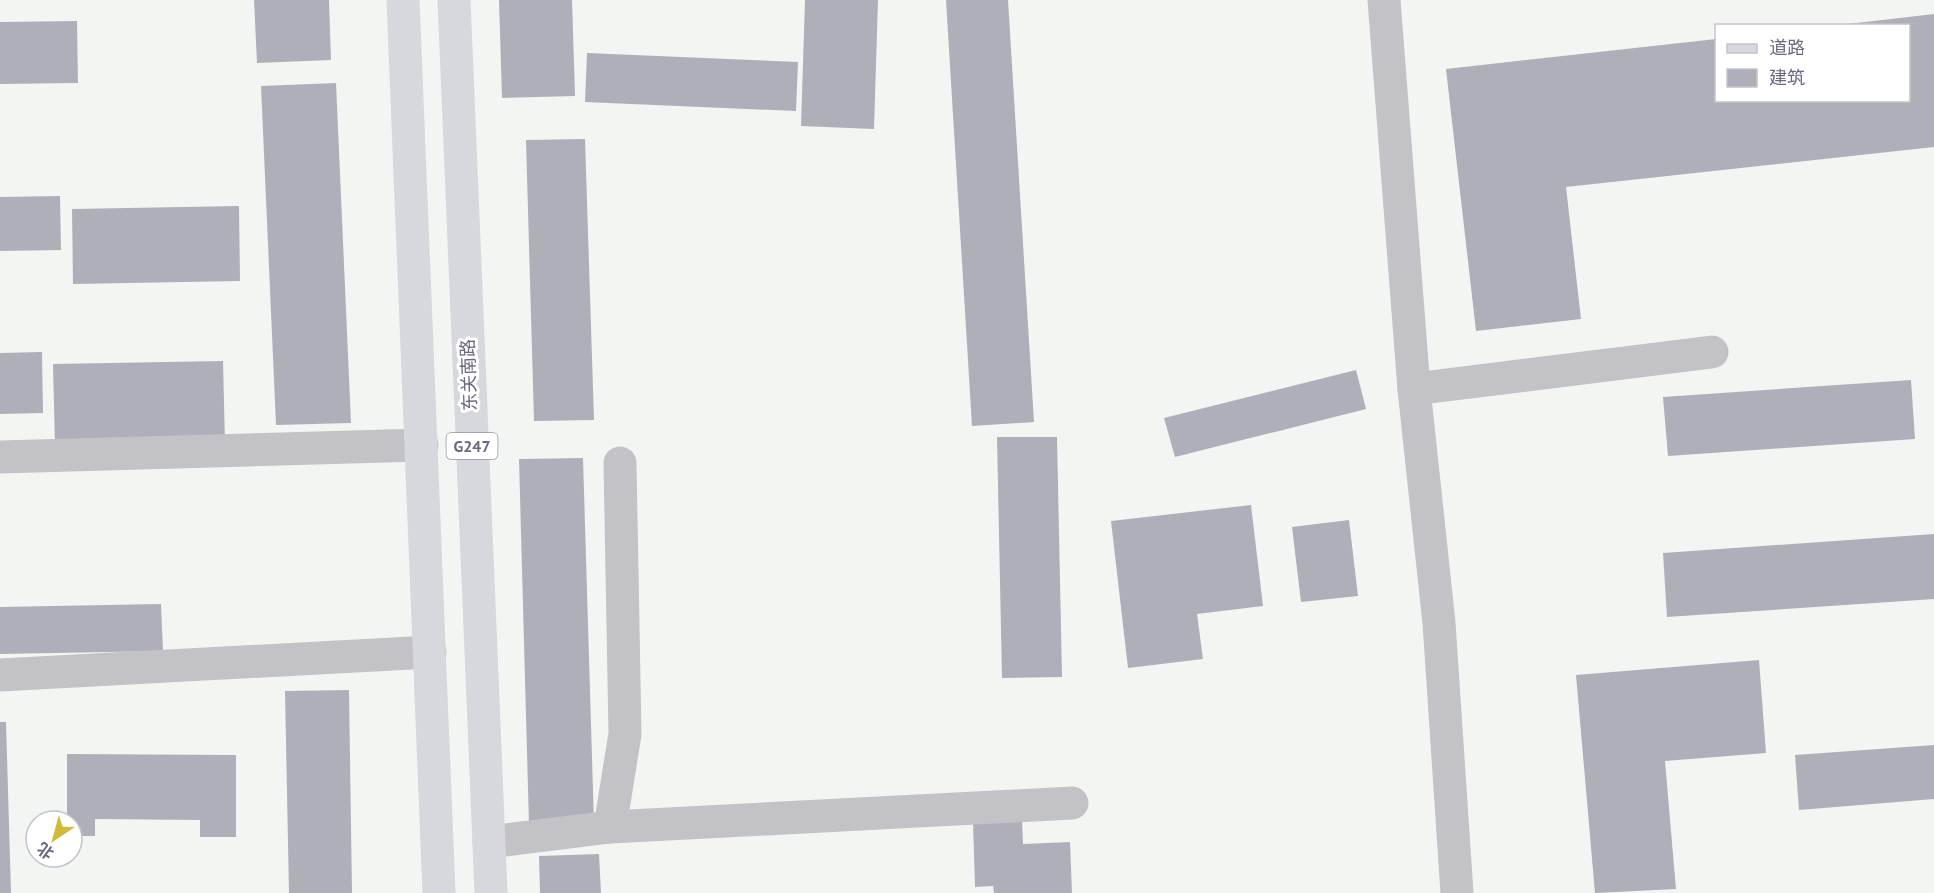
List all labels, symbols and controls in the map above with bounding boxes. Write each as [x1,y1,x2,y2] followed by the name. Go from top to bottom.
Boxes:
[1715,24,1910,102] legend
[1769,36,1805,59] text: 道路
[1769,66,1805,89] text: 建筑
[456,339,481,411] street label: 东关南路
[446,433,498,459] road number: G247
[24,809,84,869] north arrow
[33,838,58,864] text: 北

